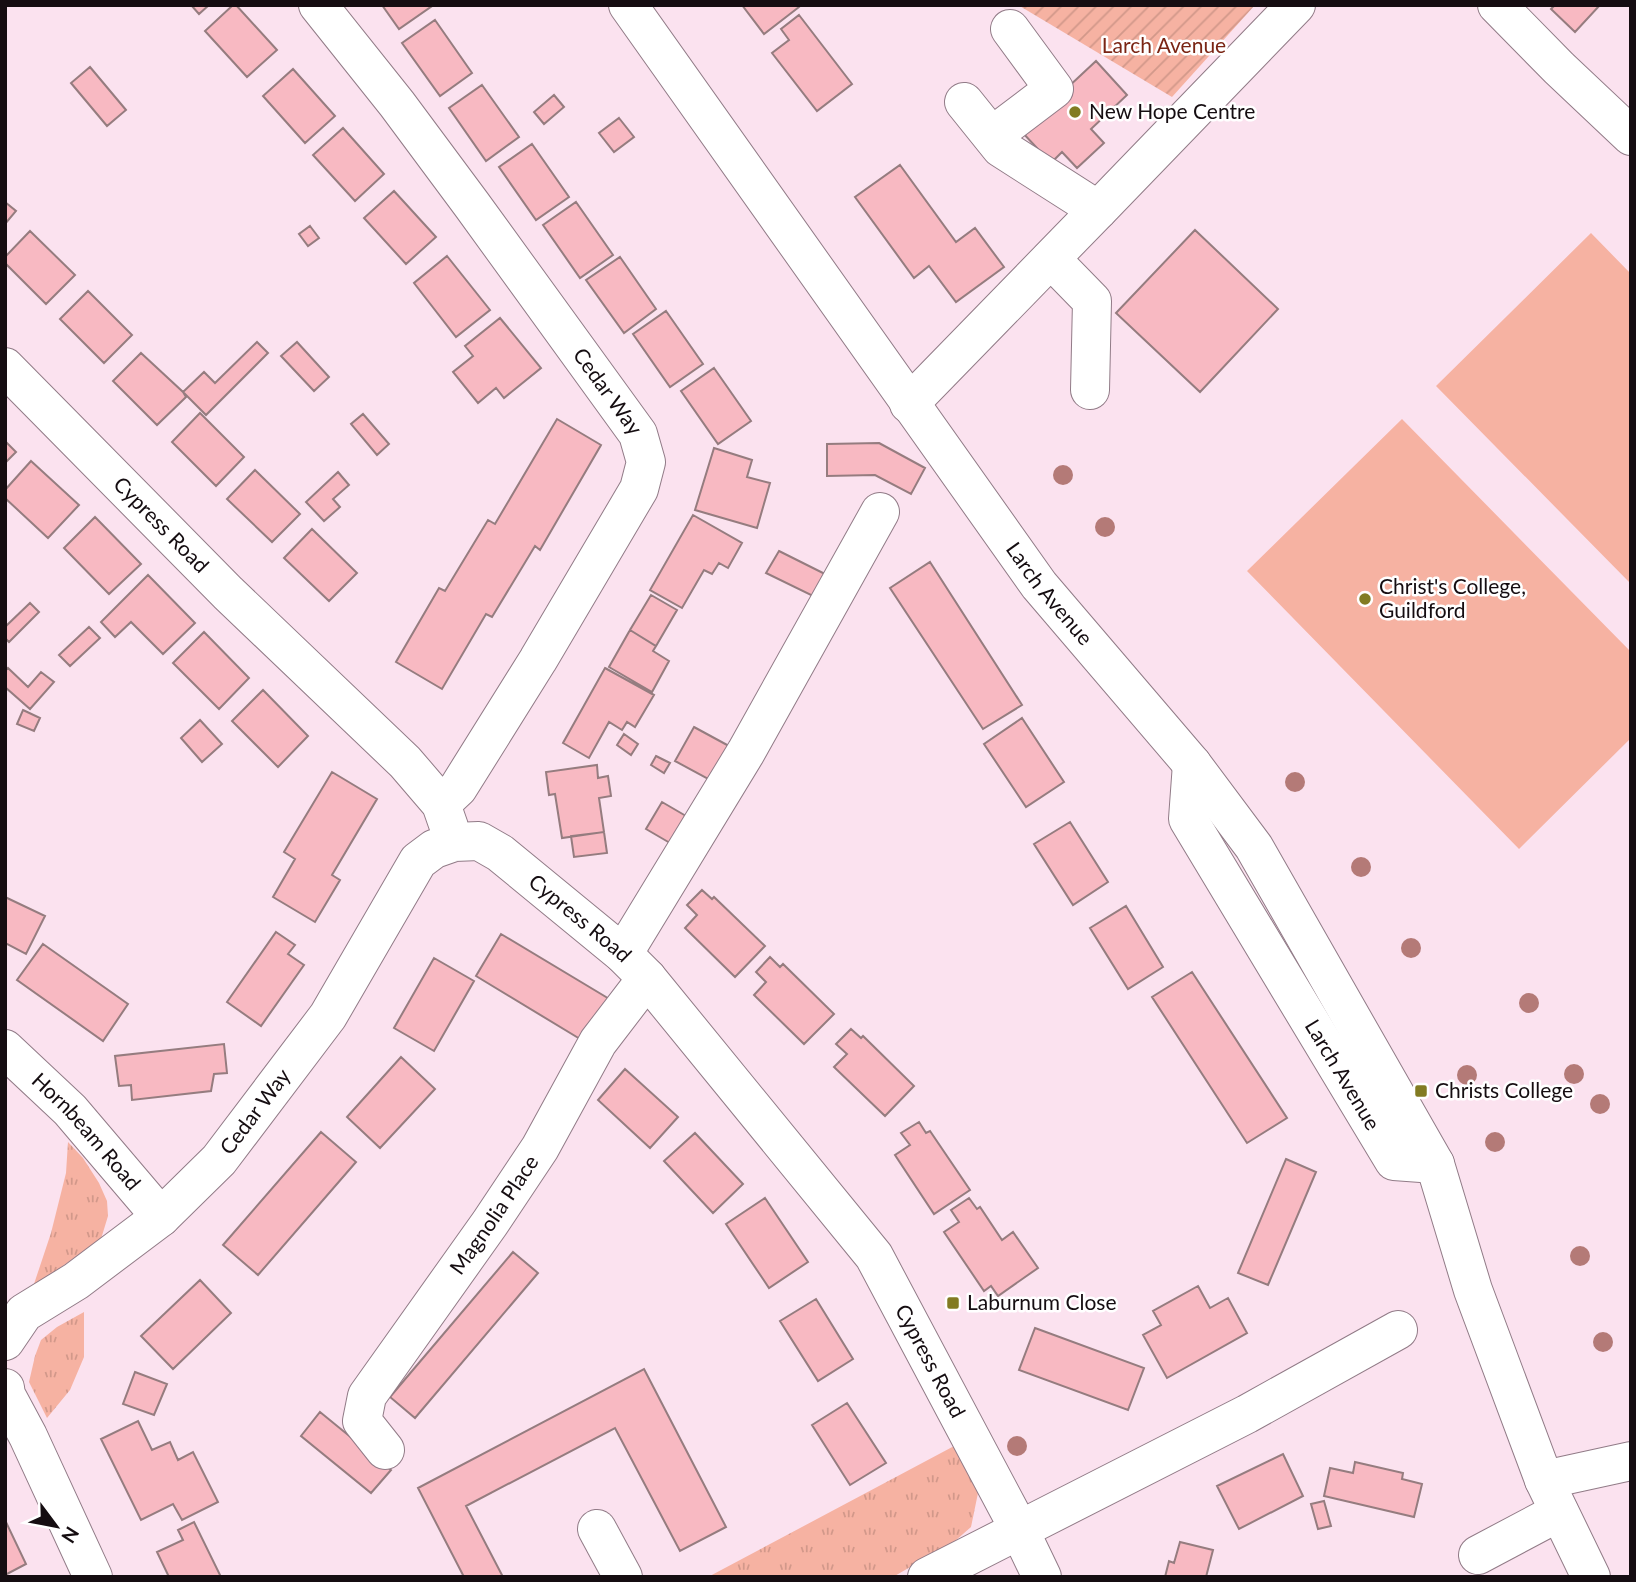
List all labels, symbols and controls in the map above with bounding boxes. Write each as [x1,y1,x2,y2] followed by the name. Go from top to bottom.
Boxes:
[1102,32,1226,57] park label: Larch Avenue
[1089,98,1255,123] place label: New Hope Centre
[1067,104,1083,120] marker: New Hope Centre
[569,343,648,439] street label: Cedar Way
[109,471,215,577] street label: Cypress Road
[1002,537,1099,649] street label: Larch Avenue
[1379,573,1526,622] place label: Christ's College, Guildford
[1357,591,1373,607] marker: Christ's College, Guildford
[525,868,637,966] street label: Cypress Road
[1301,1014,1386,1134] street label: Larch Avenue
[214,1063,295,1159] street label: Cedar Way
[28,1067,147,1195] street label: Hornbeam Road
[1435,1077,1573,1102] place label: Christs College
[1413,1083,1429,1099] marker: Christs College
[444,1150,543,1278] street label: Magnolia Place
[967,1289,1116,1314] place label: Laburnum Close
[945,1295,961,1311] marker: Laburnum Close
[891,1300,972,1421] street label: Cypress Road
[21,1491,91,1561] north arrow
[57,1523,84,1548] text: N

